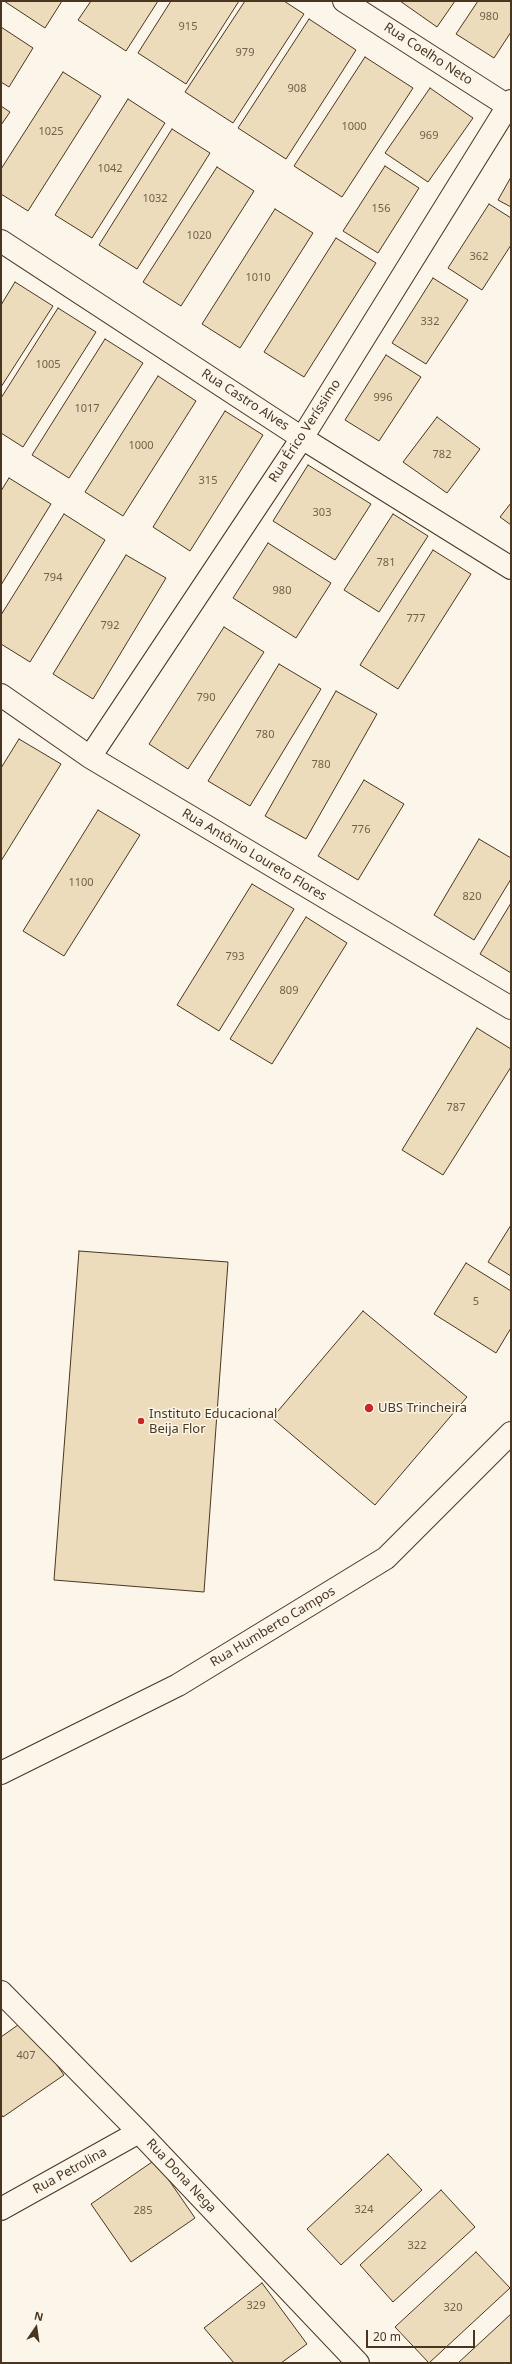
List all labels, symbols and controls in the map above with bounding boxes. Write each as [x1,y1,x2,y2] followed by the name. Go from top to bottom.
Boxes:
[480,10,498,24] house number: 980
[179,20,197,34] house number: 915
[381,20,475,88] street label: Rua Coelho Neto
[236,46,254,60] house number: 979
[288,82,306,96] house number: 908
[341,120,367,134] house number: 1000
[38,125,64,139] house number: 1025
[420,129,438,143] house number: 969
[97,162,123,176] house number: 1042
[142,192,168,206] house number: 1032
[372,202,390,216] house number: 156
[186,229,212,243] house number: 1020
[470,250,488,264] house number: 362
[245,271,271,285] house number: 1010
[421,315,439,329] house number: 332
[35,358,61,372] house number: 1005
[198,366,292,434] street label: Rua Castro Alves
[266,377,344,485] street label: Rua Érico Veríssimo
[374,391,392,405] house number: 996
[74,402,100,416] house number: 1017
[128,439,154,453] house number: 1000
[433,448,451,462] house number: 782
[199,474,217,488] house number: 315
[313,506,331,520] house number: 303
[377,556,395,570] house number: 781
[44,571,62,585] house number: 794
[273,584,291,598] house number: 980
[407,612,425,626] house number: 777
[101,619,119,633] house number: 792
[197,691,215,705] house number: 790
[256,728,274,742] house number: 780
[312,758,330,772] house number: 780
[179,806,329,904] street label: Rua Antônio Loureto Flores
[352,823,370,837] house number: 776
[68,876,94,890] house number: 1100
[463,890,481,904] house number: 820
[226,950,244,964] house number: 793
[280,984,298,998] house number: 809
[447,1101,465,1115] house number: 787
[473,1295,479,1309] house number: 5
[378,1400,467,1416] place label: UBS Trincheira
[363,1402,375,1414] marker: UBS Trincheira
[149,1406,277,1437] place label: Instituto Educacional Beija Flor
[136,1416,146,1426] marker: Instituto Educacional Beija Flor
[208,1583,338,1671] street label: Rua Humberto Campos
[17,2049,35,2063] house number: 407
[143,2136,219,2216] street label: Rua Dona Nega
[30,2144,110,2198] street label: Rua Petrolina
[355,2203,373,2217] house number: 324
[134,2204,152,2218] house number: 285
[408,2239,426,2253] house number: 322
[247,2299,265,2313] house number: 329
[444,2301,462,2315] house number: 320
[16,2308,56,2348] north arrow
[33,2308,45,2324] text: N
[368,2322,477,2348] scale bar
[373,2328,401,2345] text: 20 m

